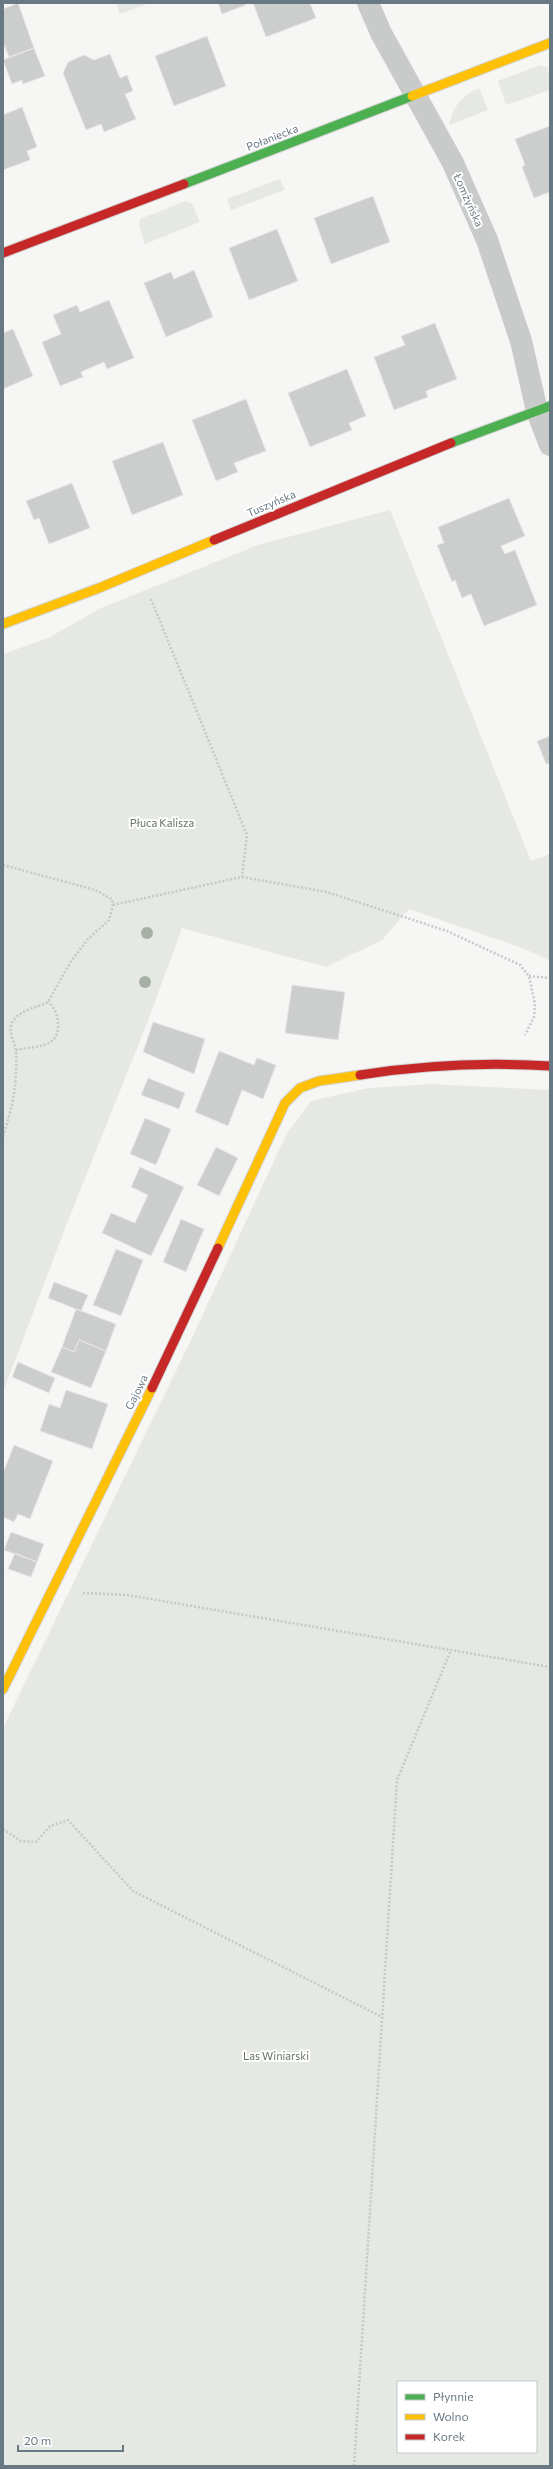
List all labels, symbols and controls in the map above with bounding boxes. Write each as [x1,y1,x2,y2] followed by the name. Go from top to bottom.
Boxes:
[244,121,300,153] street label: Połaniecka
[451,171,486,229] street label: Łomżyńska
[245,487,297,519] street label: Tuszyńska
[130,816,194,829] park label: Płuca Kalisza
[122,1372,150,1412] street label: Gajowa
[243,2049,309,2062] park label: Las Winiarski
[397,2381,537,2453] legend
[433,2389,474,2403] text: Płynnie
[433,2409,469,2423] text: Wolno
[18,2427,123,2453] scale bar
[433,2429,466,2443] text: Korek
[24,2433,51,2447] text: 20 m

